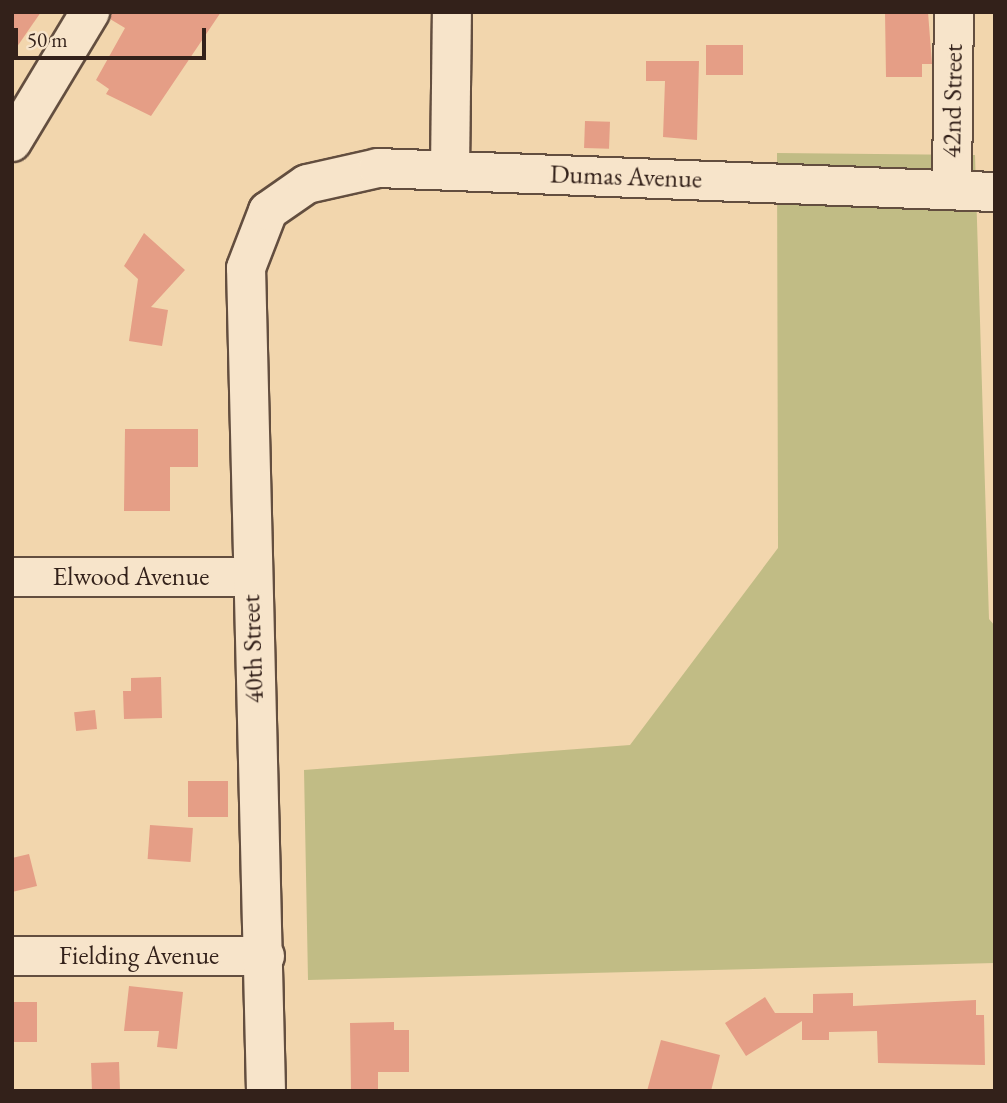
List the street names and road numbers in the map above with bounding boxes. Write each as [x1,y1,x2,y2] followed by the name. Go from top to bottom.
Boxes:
[936,44,970,158] street label: 42nd Street
[549,159,703,195] street label: Dumas Avenue
[53,561,209,593] street label: Elwood Avenue
[236,594,270,704] street label: 40th Street
[59,940,219,972] street label: Fielding Avenue

